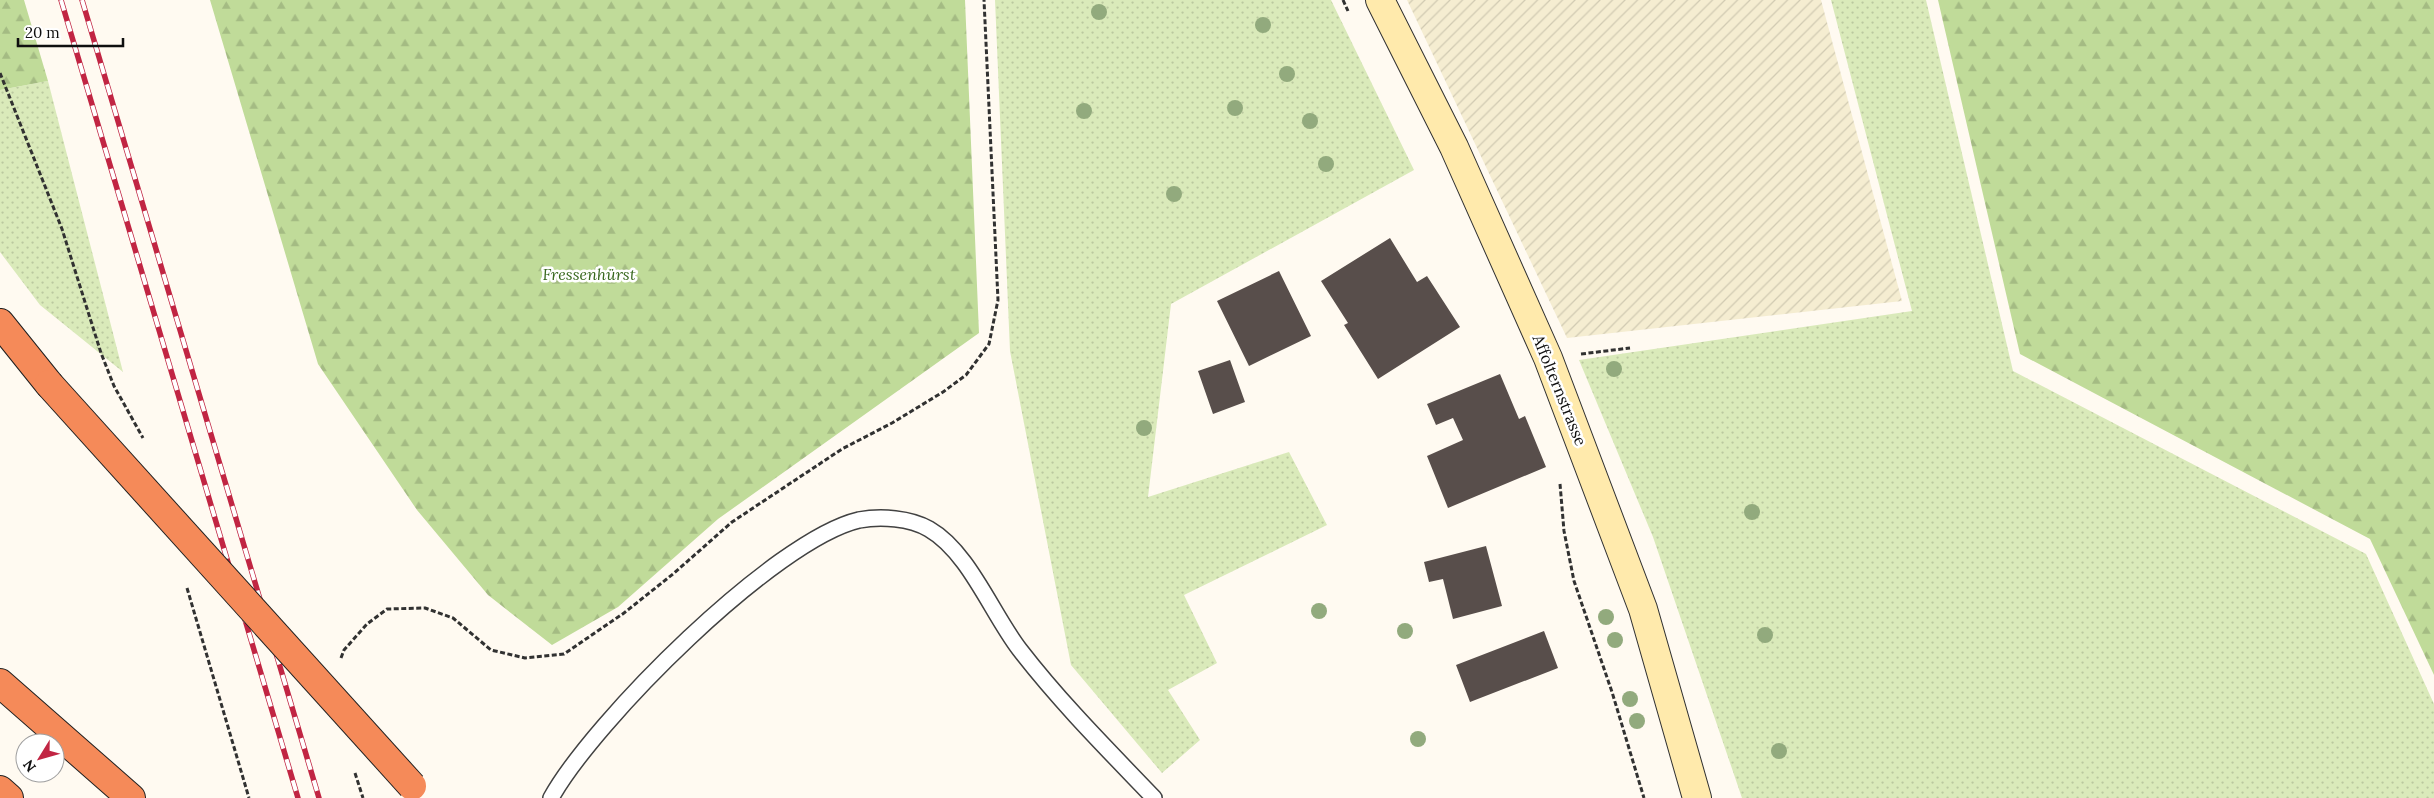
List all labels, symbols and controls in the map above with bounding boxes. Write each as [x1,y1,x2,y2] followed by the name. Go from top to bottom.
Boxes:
[18,15,122,47] scale bar
[25,23,60,42] text: 20 m
[542,264,636,284] park label: Fressenhürst
[1528,330,1592,449] street label: Affolternstrasse
[15,733,65,783] north arrow
[19,756,40,776] text: N

